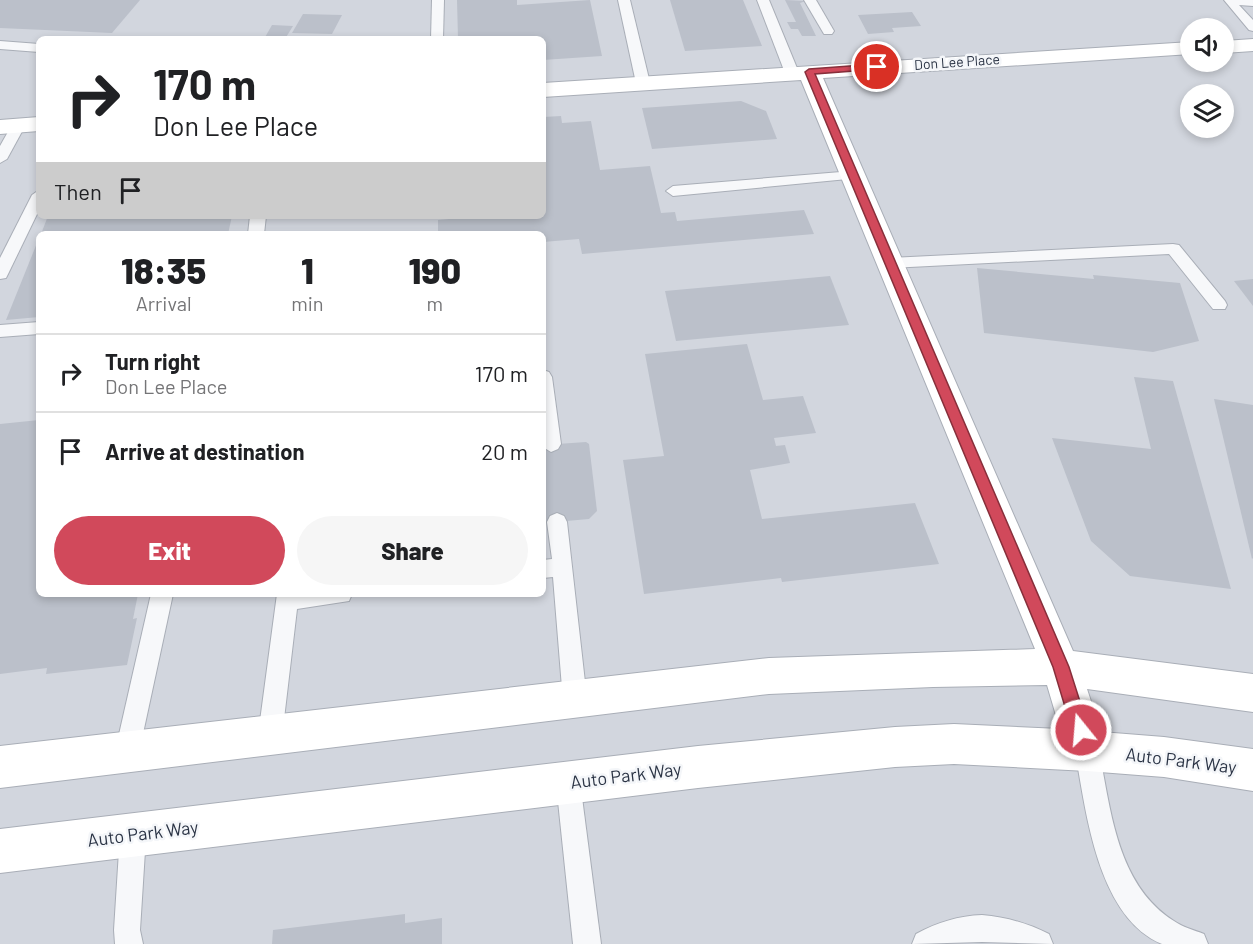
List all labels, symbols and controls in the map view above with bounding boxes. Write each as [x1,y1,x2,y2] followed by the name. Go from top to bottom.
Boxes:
[1180,18,1234,138] map controls
[1180,18,1234,72] button: sound
[851,41,902,92] pin
[860,50,893,83] icon: arrive
[914,50,1000,73] street label: Don Lee Place
[153,58,256,108] text: 170 m
[54,60,132,138] icon: right
[1180,84,1234,138] button: layers
[153,109,318,141] text: Don Lee Place
[114,174,147,207] icon: arrive
[54,178,102,204] text: Then
[121,248,206,291] text: 18:35
[301,248,314,291] text: 1
[409,248,461,291] text: 190
[136,291,192,315] text: Arrival
[291,291,324,315] text: min
[427,291,443,315] text: m
[105,348,200,374] text: Turn right
[54,357,87,390] icon: right
[475,360,528,386] text: 170 m
[105,374,227,398] text: Don Lee Place
[54,435,87,468] icon: arrive
[105,438,304,464] text: Arrive at destination
[481,438,528,464] text: 20 m
[54,516,285,585] button: Exit
[297,516,528,585] button: Share
[1049,698,1113,762] position arrow
[1124,742,1238,778] street label: Auto Park Way
[569,757,683,793] street label: Auto Park Way
[86,815,200,851] street label: Auto Park Way

